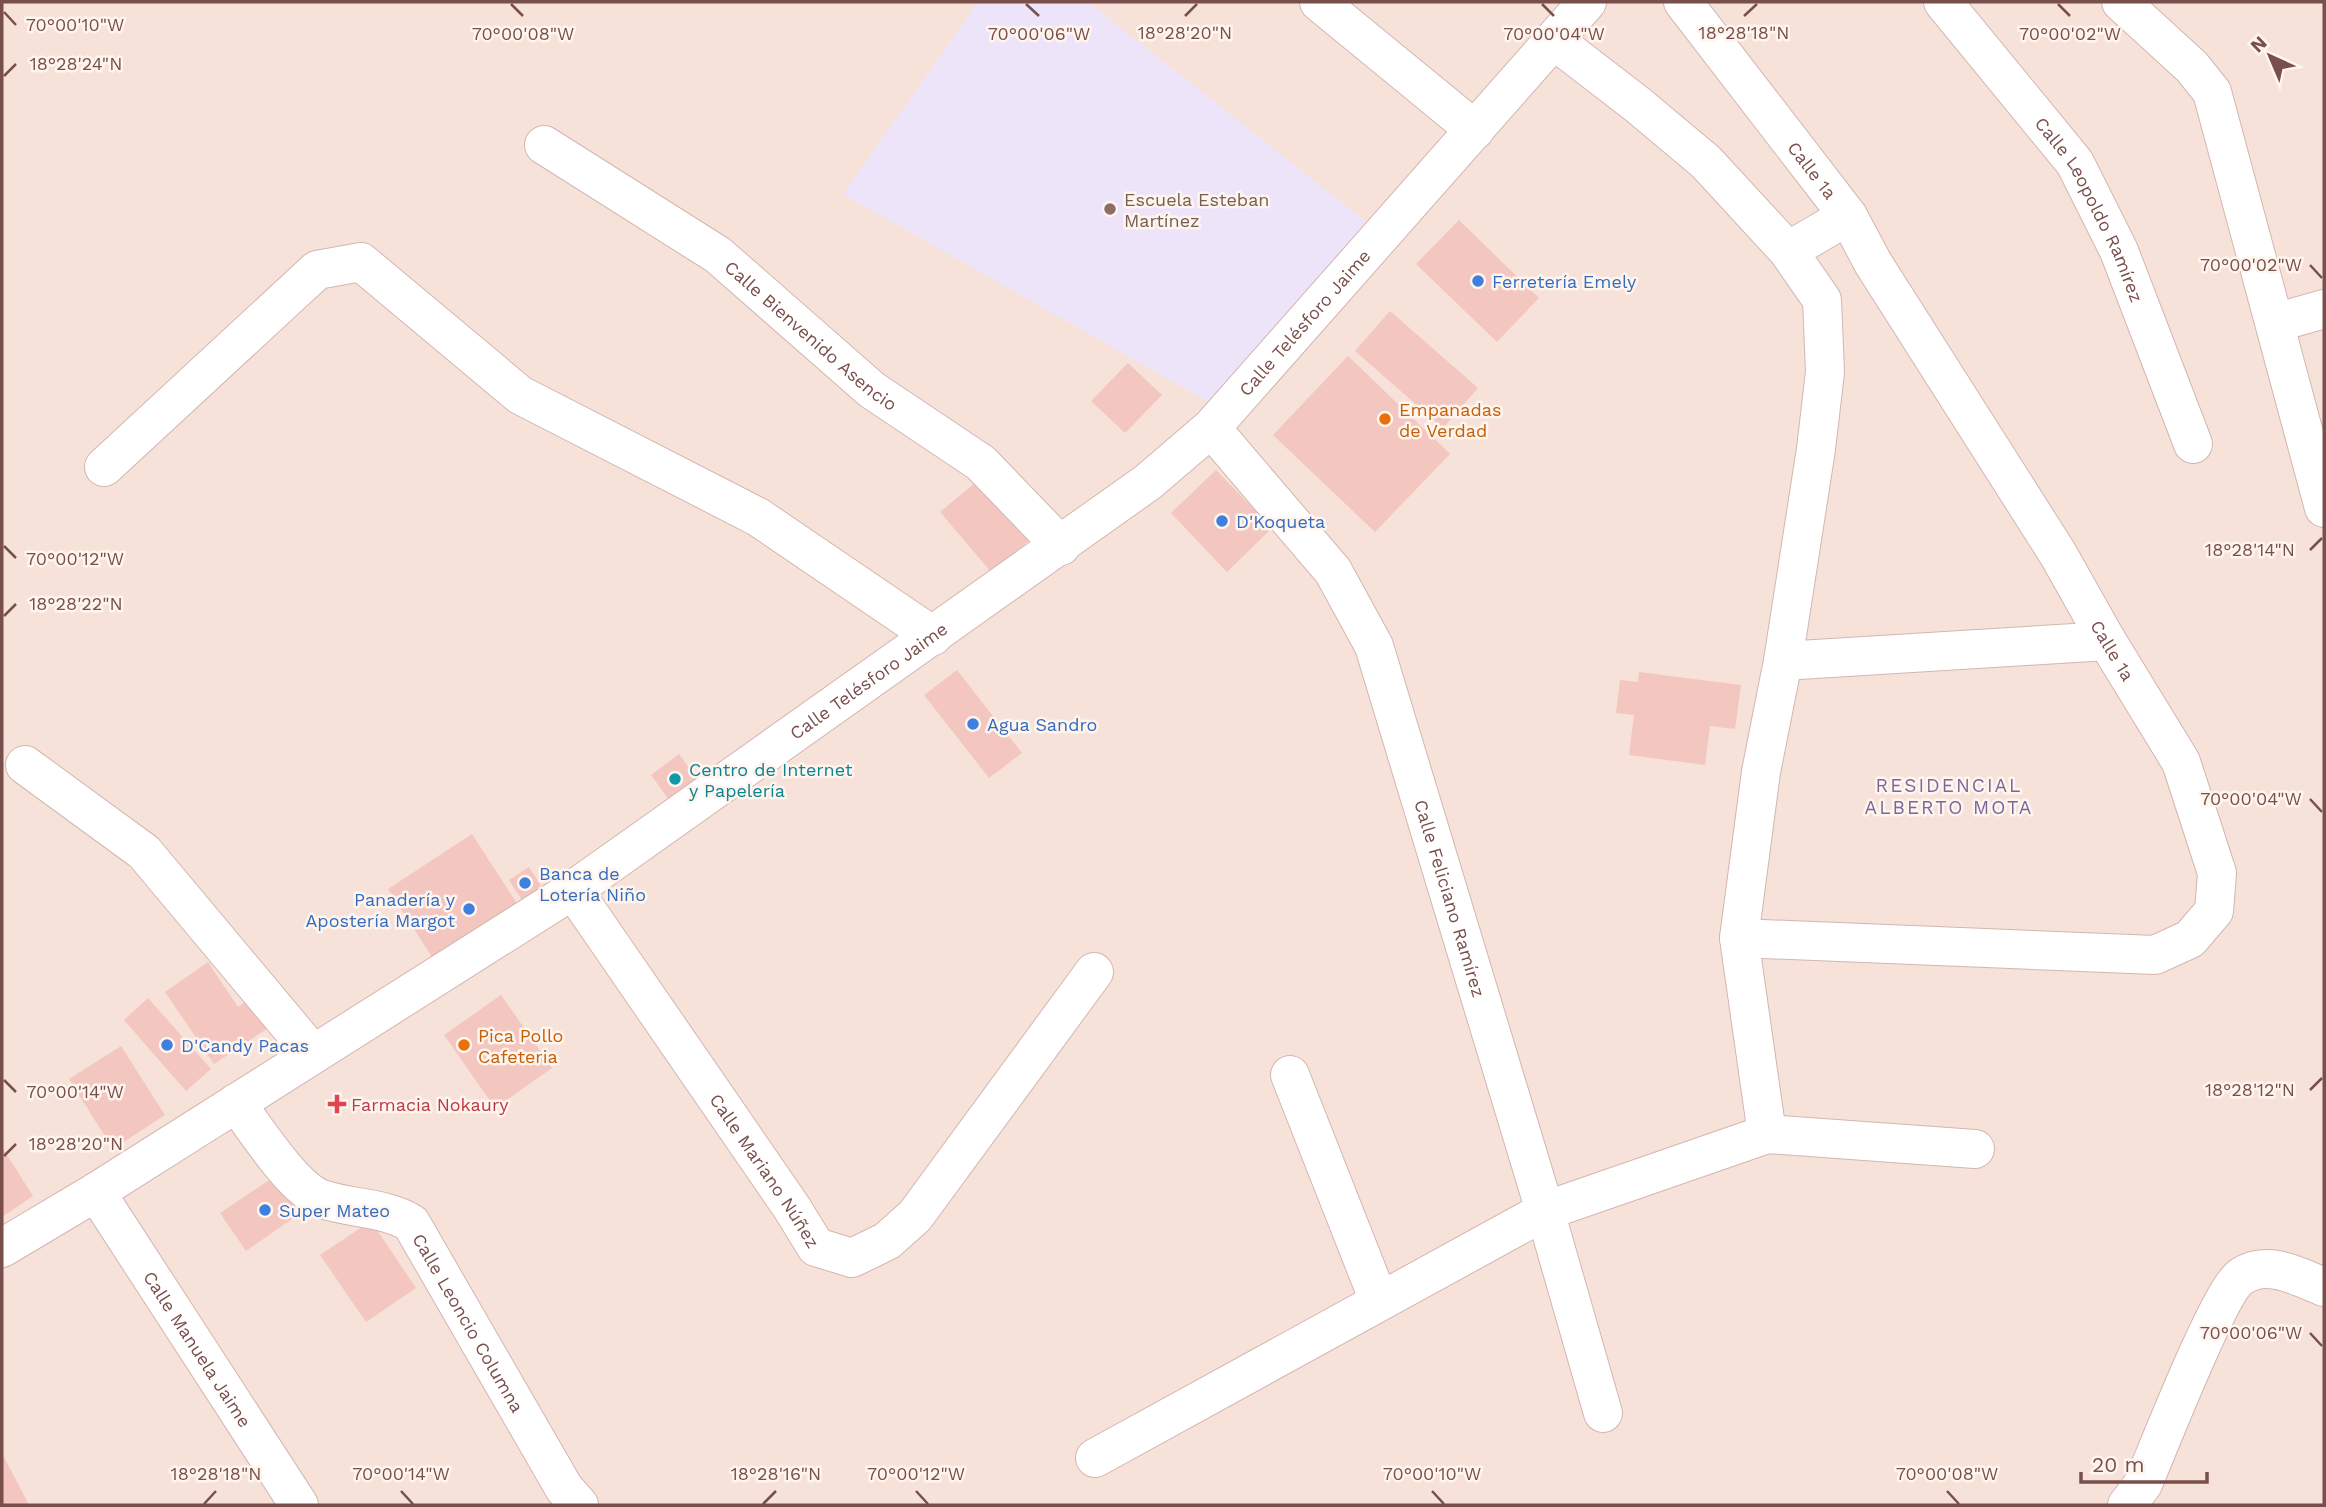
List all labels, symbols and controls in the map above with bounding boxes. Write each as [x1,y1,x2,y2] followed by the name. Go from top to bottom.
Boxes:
[26,14,124,35] text: 70°00'10"W
[2235,21,2305,91] north arrow
[1138,22,1232,43] text: 18°28'20"N
[1699,22,1789,43] text: 18°28'18"N
[472,23,574,44] text: 70°00'08"W
[988,23,1090,44] text: 70°00'06"W
[1503,23,1605,44] text: 70°00'04"W
[2019,23,2121,44] text: 70°00'02"W
[2245,31,2272,57] text: N
[30,53,122,74] text: 18°28'24"N
[2031,113,2148,305] street label: Calle Leopoldo Ramírez
[1784,137,1841,203] street label: Calle 1a
[1124,189,1269,231] place label: Escuela Esteban Martínez
[1102,201,1118,217] marker: Escuela Esteban Martínez
[1234,245,1374,400] street label: Calle Telésforo Jaime
[2200,254,2302,275] text: 70°00'02"W
[721,256,901,414] street label: Calle Bienvenido Asencio
[1492,271,1637,292] place label: Ferretería Emely
[1470,273,1486,289] marker: Ferretería Emely
[1399,399,1501,441] place label: Empanadas de Verdad
[1377,411,1393,427] marker: Empanadas de Verdad
[1236,511,1325,532] place label: D'Koqueta
[1214,513,1230,529] marker: D'Koqueta
[2205,539,2295,560] text: 18°28'14"N
[26,548,124,569] text: 70°00'12"W
[29,593,123,614] text: 18°28'22"N
[2087,616,2139,684] street label: Calle 1a
[786,618,951,743] street label: Calle Telésforo Jaime
[987,714,1097,735] place label: Agua Sandro
[965,716,981,732] marker: Agua Sandro
[689,759,853,801] place label: Centro de Internet y Papelería
[667,771,683,787] marker: Centro de Internet y Papelería
[1865,774,2033,819] district label: RESIDENCIAL ALBERTO MOTA
[2200,788,2302,809] text: 70°00'04"W
[1411,797,1490,1000] street label: Calle Feliciano Ramírez
[539,863,646,905] place label: Banca de Lotería Niño
[517,875,533,891] marker: Banca de Lotería Niño
[305,889,456,931] place label: Panadería y Apostería Margot
[461,901,477,917] marker: Panadería y Apostería Margot
[478,1025,563,1067] place label: Pica Pollo Cafeteria
[181,1035,309,1056] place label: D'Candy Pacas
[159,1037,175,1053] marker: D'Candy Pacas
[456,1037,472,1053] marker: Pica Pollo Cafeteria
[2205,1079,2295,1100] text: 18°28'12"N
[26,1081,124,1102] text: 70°00'14"W
[706,1089,824,1251] street label: Calle Mariano Núñez
[351,1094,509,1115] place label: Farmacia Nokaury
[329,1096,345,1112] marker: Farmacia Nokaury
[29,1133,123,1154] text: 18°28'20"N
[279,1200,390,1221] place label: Super Mateo
[257,1202,273,1218] marker: Super Mateo
[409,1230,528,1416] street label: Calle Leoncio Columna
[140,1267,256,1431] street label: Calle Manuela Jaime
[2200,1322,2302,1343] text: 70°00'06"W
[2081,1440,2207,1484] scale bar
[2092,1452,2144,1477] text: 20 m
[171,1463,261,1484] text: 18°28'18"N
[352,1463,450,1484] text: 70°00'14"W
[731,1463,821,1484] text: 18°28'16"N
[867,1463,965,1484] text: 70°00'12"W
[1383,1463,1481,1484] text: 70°00'10"W
[1896,1463,1998,1484] text: 70°00'08"W

